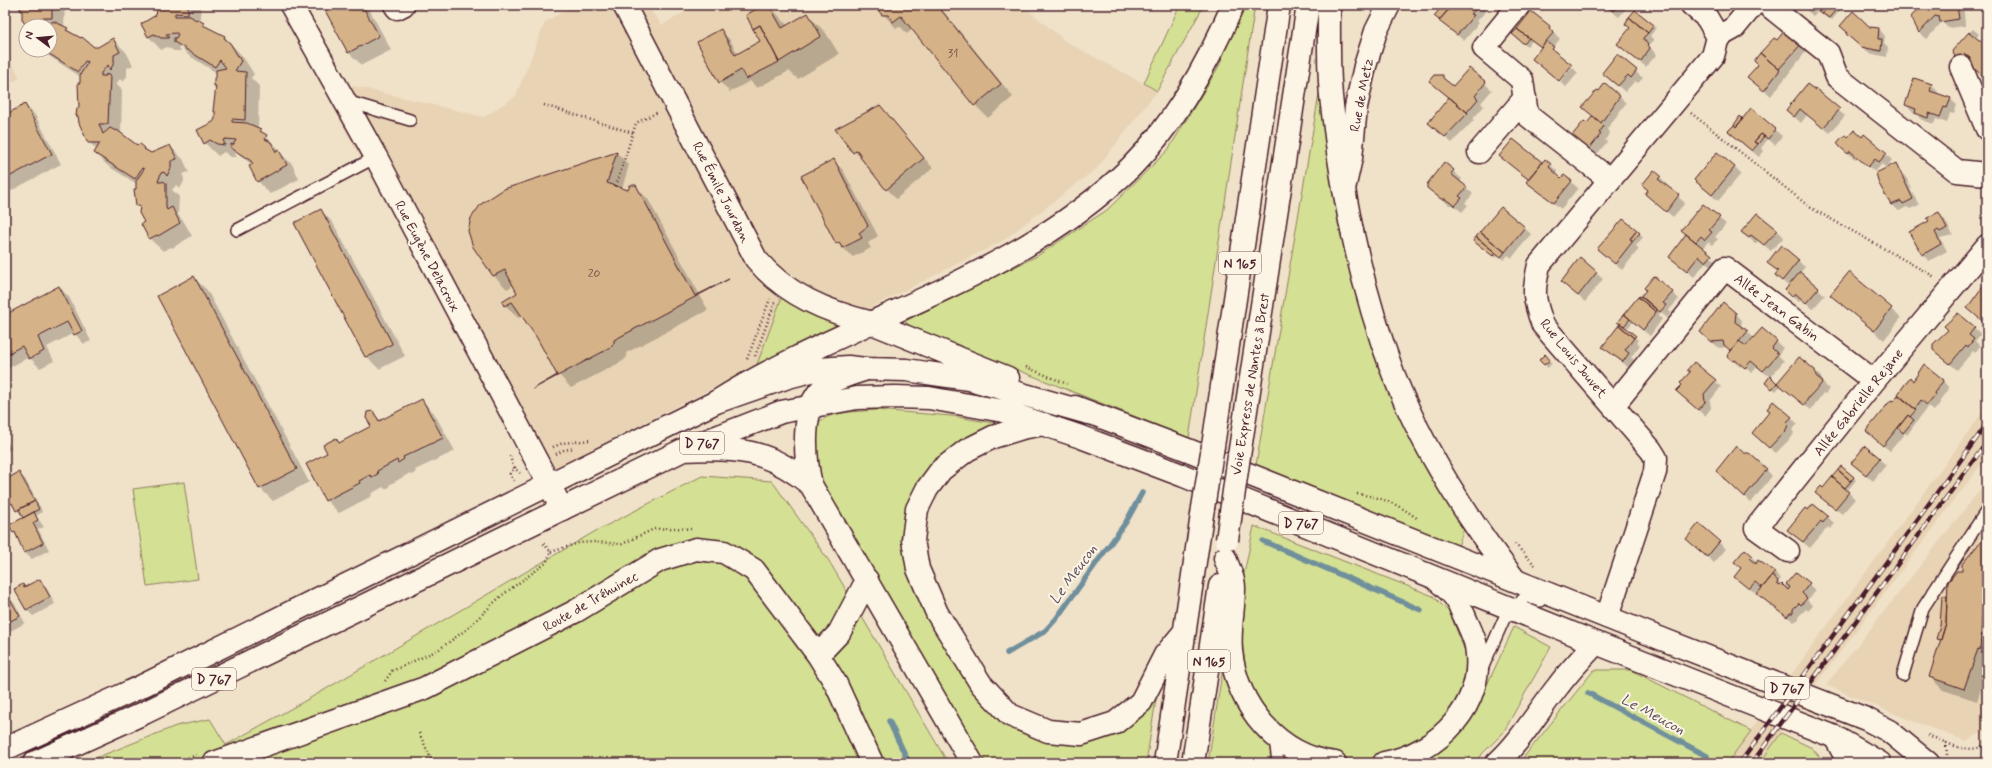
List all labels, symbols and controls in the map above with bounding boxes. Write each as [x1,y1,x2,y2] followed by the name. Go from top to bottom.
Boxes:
[18,18,58,58] north arrow
[22,30,37,41] text: N
[948,46,958,62] house number: 31
[1346,57,1378,133] street label: Rue de Metz
[688,139,754,246] street label: Rue Émile Jourdan
[390,198,464,315] street label: Rue Eugène Delacroix
[1219,252,1261,274] road number: N 165
[588,266,601,282] house number: 20
[1730,270,1823,346] street label: Allée Jean Gabin
[1228,291,1274,477] street label: Voie Express de Nantes à Brest
[1536,315,1611,403] street label: Rue Louis Jouvet
[1810,345,1908,460] street label: Allée Gabrielle Rejane
[680,432,724,454] road number: D 767
[1279,512,1323,534] road number: D 767
[1045,540,1103,609] water label: Le Meucon
[540,567,642,636] street label: Route de Tréhuinec
[1188,650,1230,672] road number: N 165
[192,668,236,690] road number: D 767
[1765,677,1809,699] road number: D 767
[1617,690,1688,740] water label: Le Meucon

